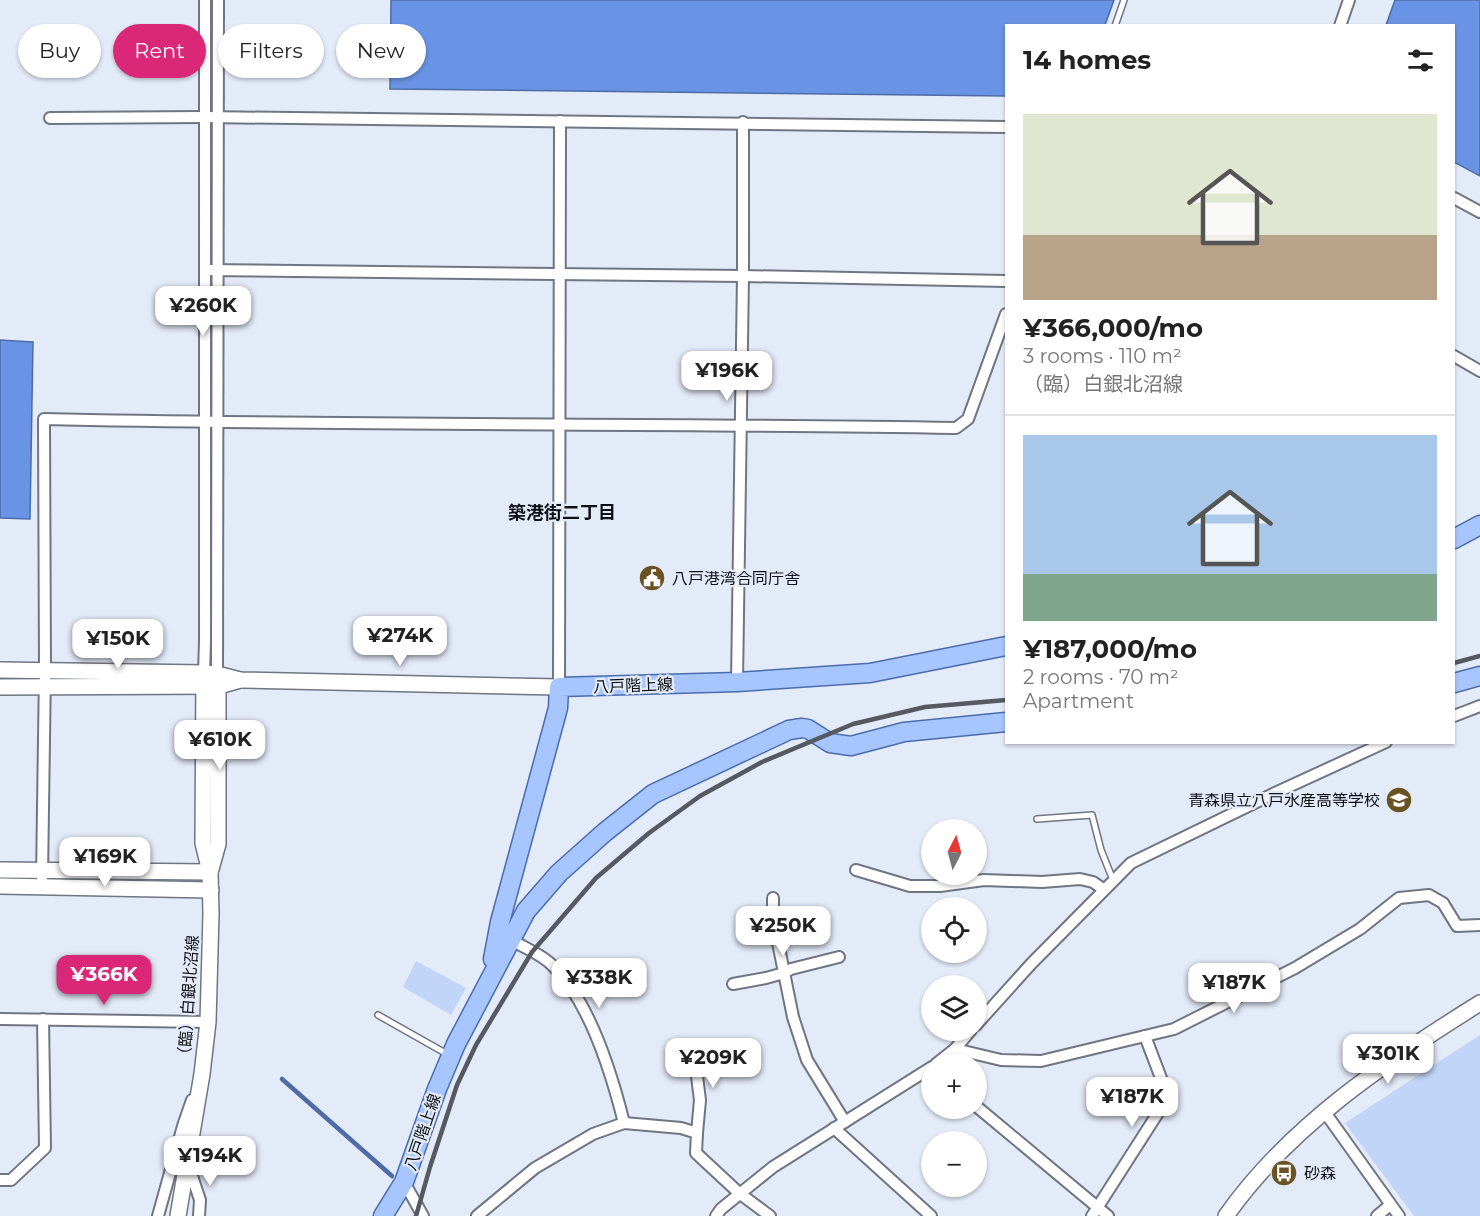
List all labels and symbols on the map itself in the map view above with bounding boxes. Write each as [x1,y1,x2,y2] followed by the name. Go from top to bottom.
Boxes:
[161,286,245,337] pin: ¥260K
[685,351,769,402] pin: ¥196K
[508,502,616,524] district label: 築港街二丁目
[637,563,667,593] public building icon: 八戸港湾合同庁舎
[672,569,800,588] place label: 八戸港湾合同庁舎
[358,616,442,667] pin: ¥274K
[76,619,160,670] pin: ¥150K
[593,675,673,696] street label: 八戸階上線
[178,720,262,771] pin: ¥610K
[1384,785,1414,815] school or university icon: 青森県立八戸水産高等学校
[1188,791,1380,810] place label: 青森県立八戸水産高等学校
[921,819,987,885] north arrow
[63,837,147,888] pin: ¥169K
[741,906,825,957] pin: ¥250K
[175,935,202,1064] street label: （臨）白銀北沼線
[62,955,146,1006] pin: ¥366K
[557,958,641,1009] pin: ¥338K
[1192,963,1276,1014] pin: ¥187K
[1346,1034,1430,1085] pin: ¥301K
[671,1038,755,1089] pin: ¥209K
[1090,1077,1174,1128] pin: ¥187K
[400,1091,444,1173] street label: 八戸階上線
[168,1136,252,1187] pin: ¥194K
[1269,1158,1299,1188] bus stop icon: 砂森
[1304,1164,1336,1183] place label: 砂森

